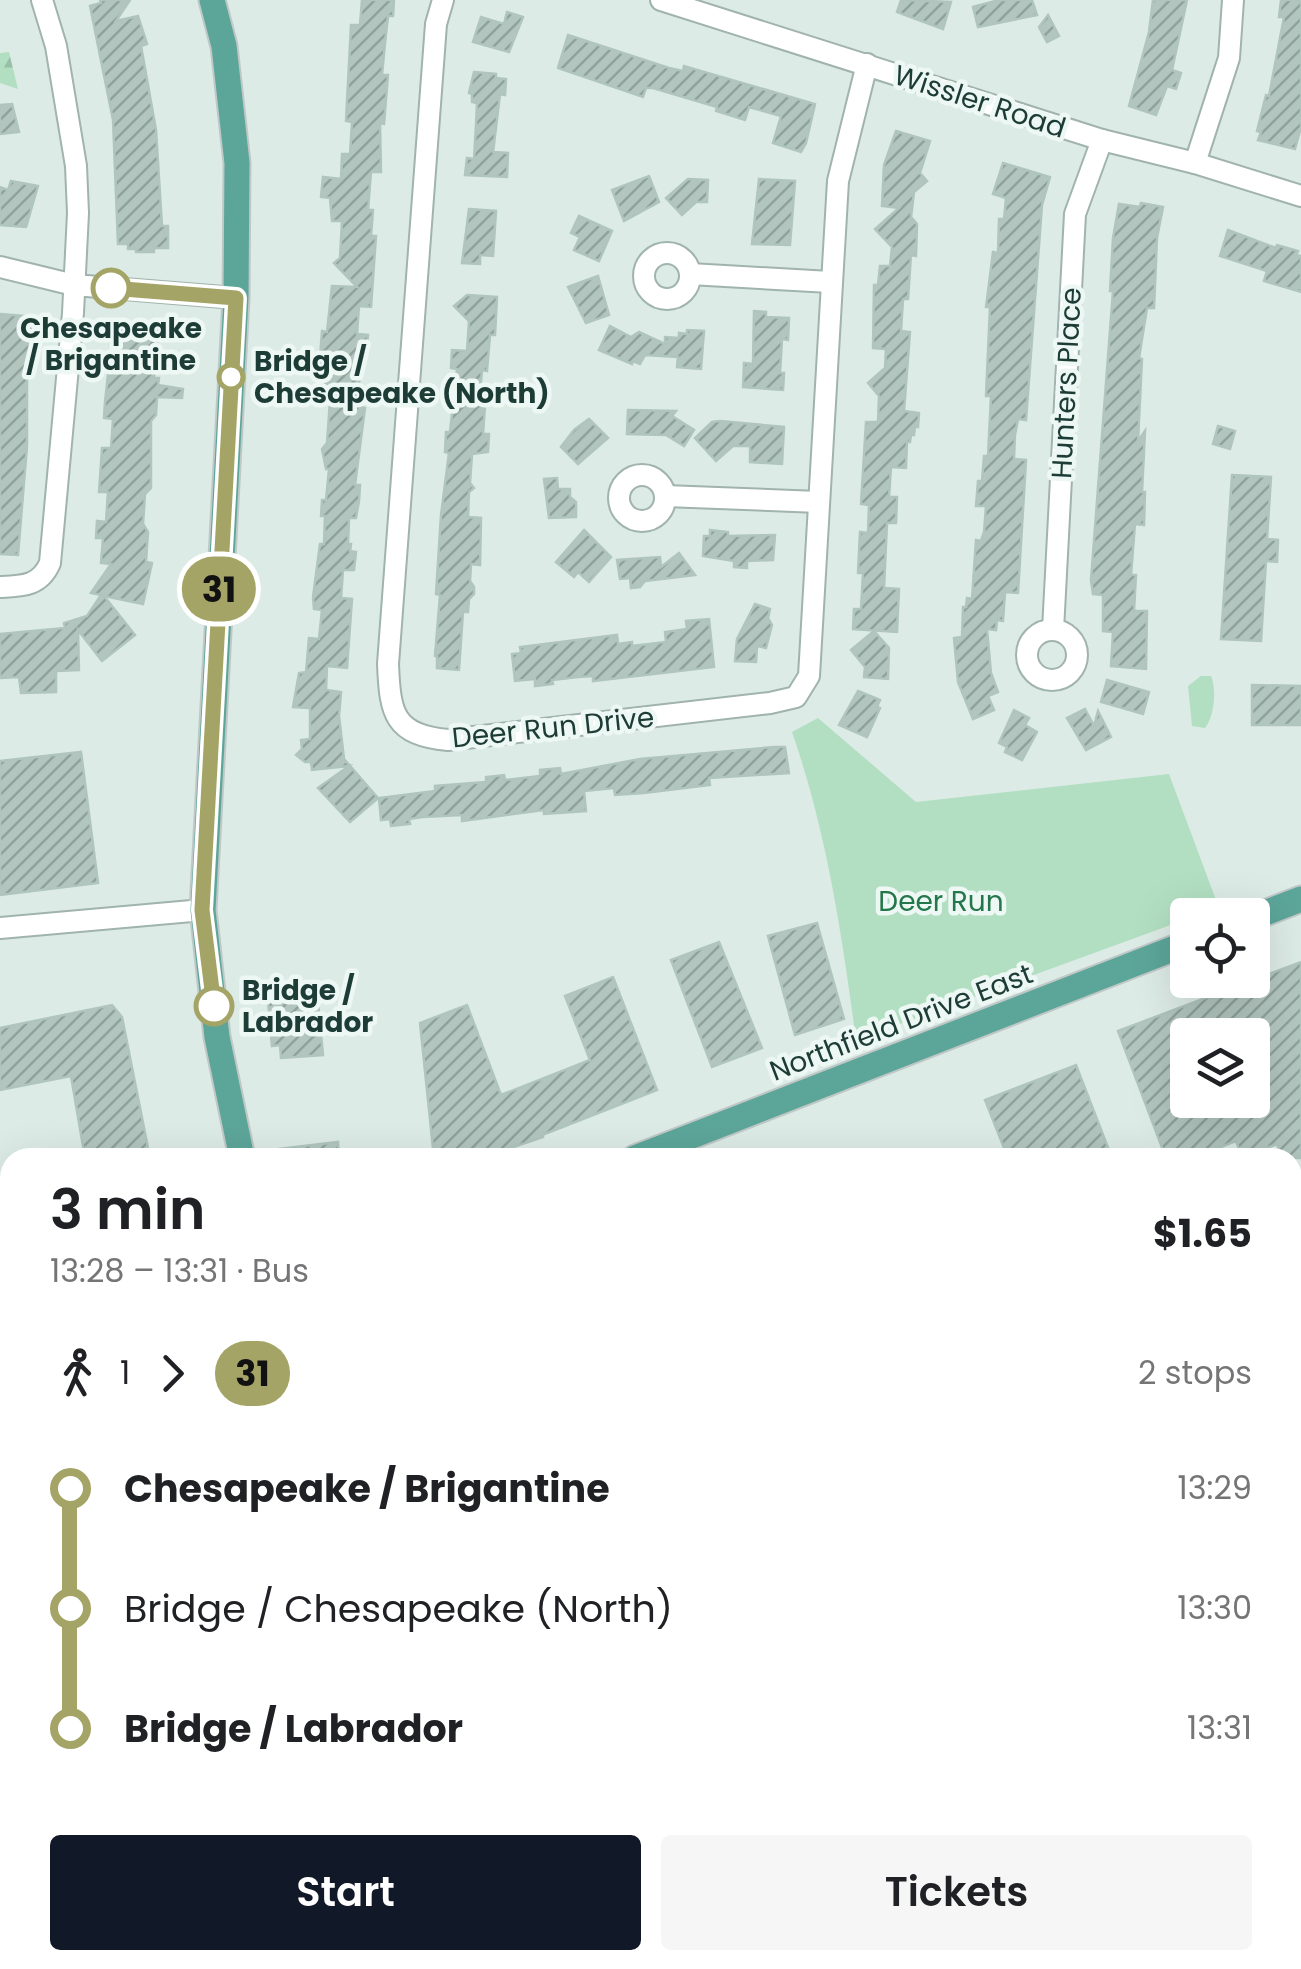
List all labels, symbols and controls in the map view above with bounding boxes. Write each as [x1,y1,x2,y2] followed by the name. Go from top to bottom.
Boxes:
[889,55,1071,148] street label: Wissler Road
[92,269,130,307] marker: Chesapeake / Brigantine
[1042,286,1091,480] street label: Hunters Place
[20,309,202,380] place label: Chesapeake / Brigantine
[254,342,550,413] place label: Bridge / Chesapeake (North)
[218,364,244,390] marker: Bridge / Chesapeake (North)
[174,556,264,622] line badge: 31
[202,565,236,614] text: 31
[450,697,656,757] street label: Deer Run Drive
[878,882,1004,921] park label: Deer Run
[1170,898,1270,1118] map controls
[1170,898,1270,998] button: locate
[764,954,1038,1091] street label: Northfield Drive East
[242,971,373,1042] place label: Bridge / Labrador
[195,987,233,1025] marker: Bridge / Labrador
[1170,1018,1270,1118] button: layers
[50,1171,205,1248] text: 3 min
[1153,1207,1252,1260] text: $1.65
[50,1248,309,1293] text: 13:28 – 13:31 · Bus
[50,1346,105,1401] icon: walk
[145,1346,200,1401] icon: forward
[235,1349,270,1398] text: 31
[120,1350,130,1395] text: 1
[1138,1350,1252,1395] text: 2 stops
[124,1462,610,1515] text: Chesapeake / Brigantine
[1178,1465,1252,1510] text: 13:29
[124,1582,673,1635] text: Bridge / Chesapeake (North)
[1177,1585,1252,1630] text: 13:30
[124,1702,463,1755] text: Bridge / Labrador
[1187,1705,1252,1750] text: 13:31
[50,1835,641,1950] button: Start
[661,1835,1252,1950] button: Tickets

